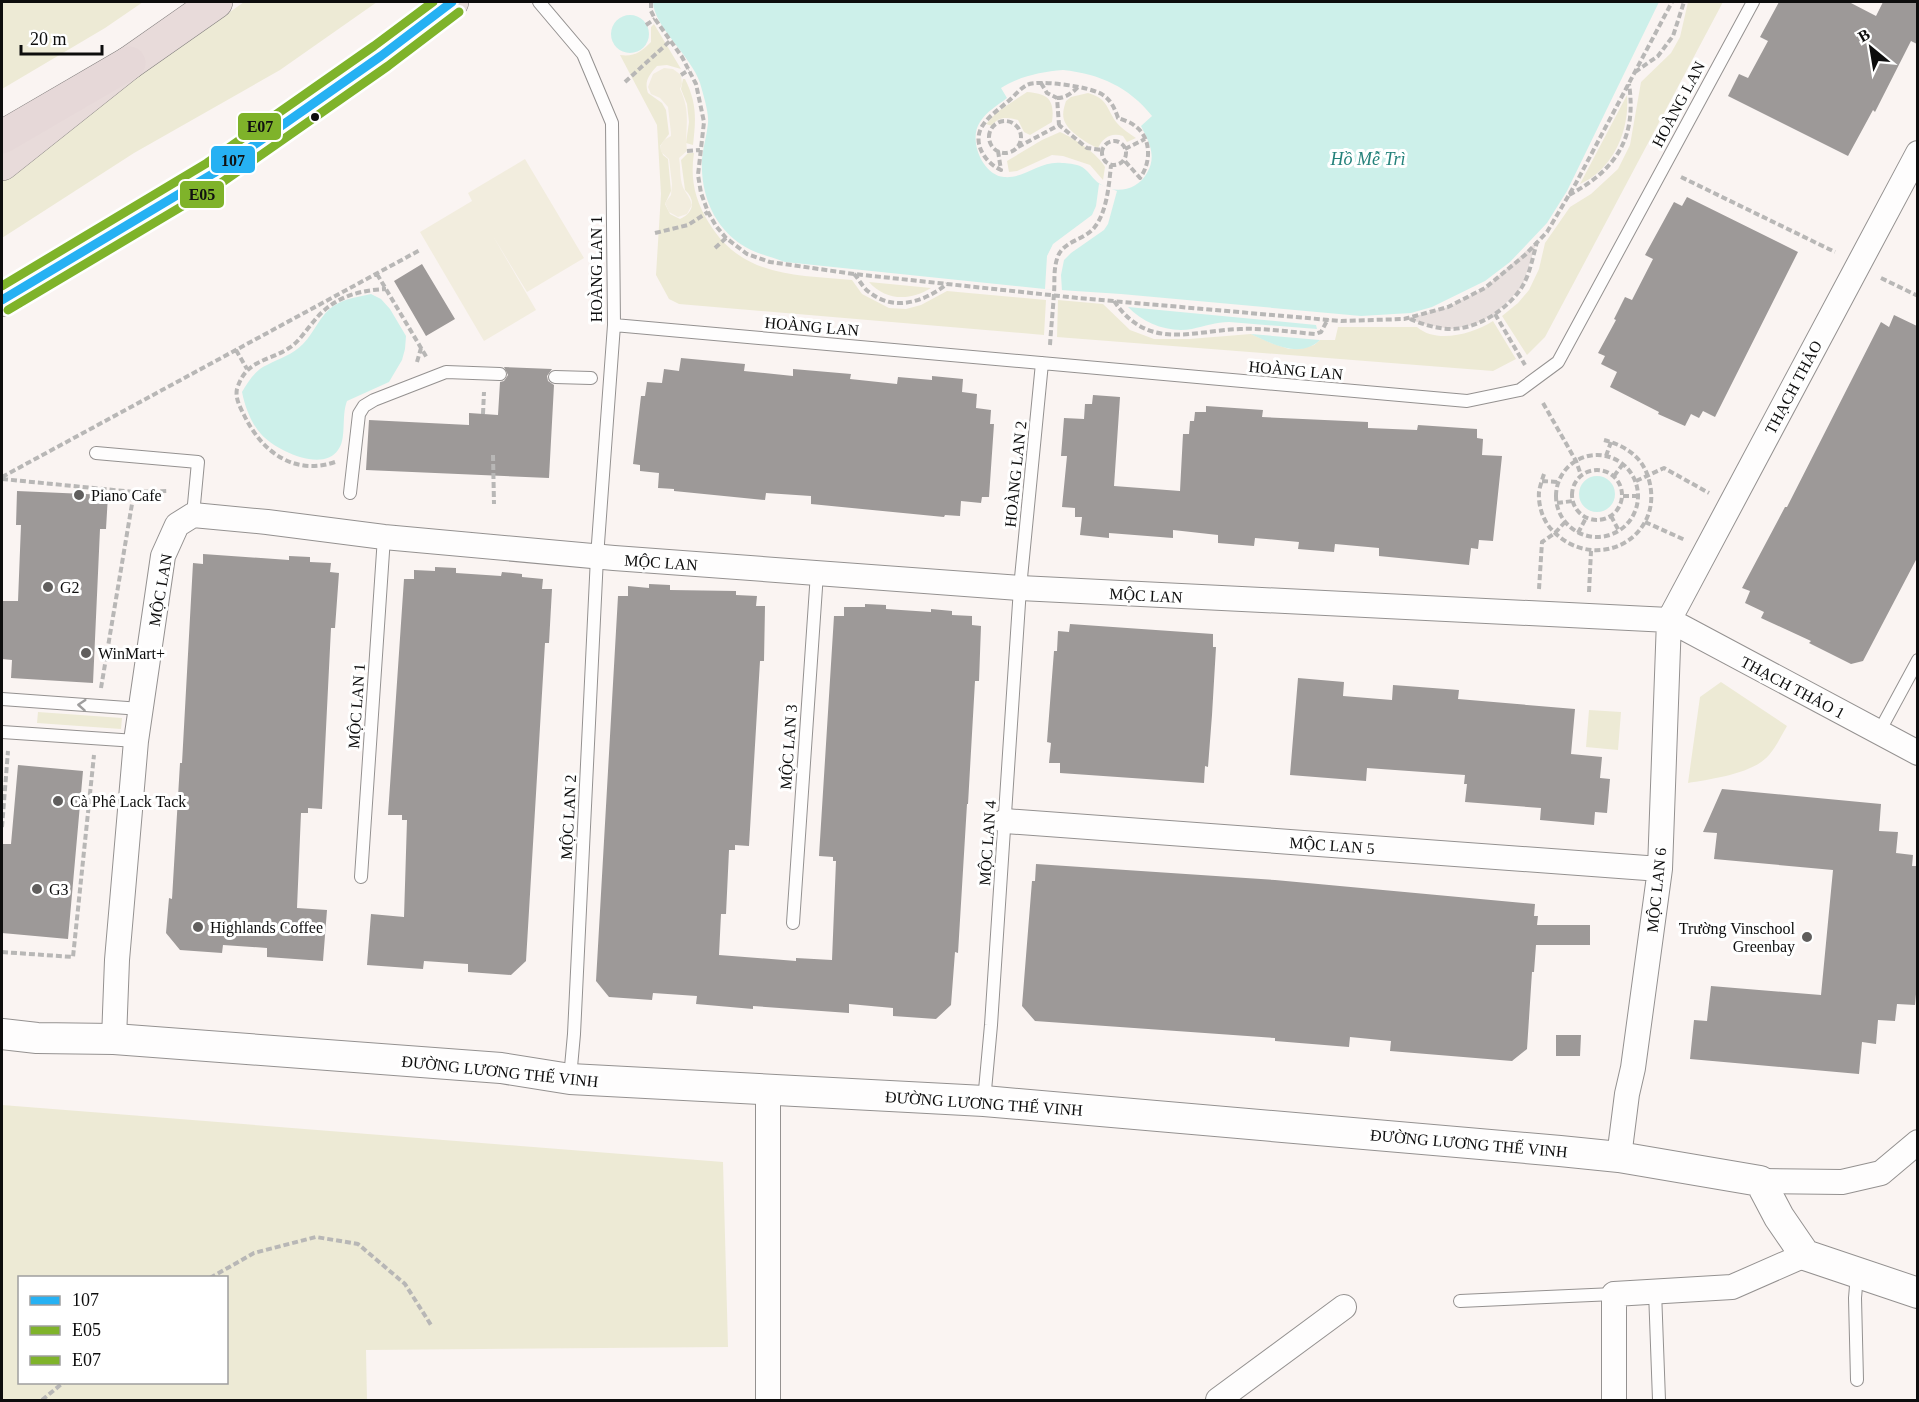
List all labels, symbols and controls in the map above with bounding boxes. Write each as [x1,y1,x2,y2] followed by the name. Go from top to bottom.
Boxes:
[21,18,102,56] scale bar
[1841,18,1901,78] north arrow
[1855,25,1873,45] text: B
[30,29,67,49] text: 20 m
[1648,58,1708,150] street label: HOÀNG LAN
[309,111,321,123] unlabelled marker
[237,112,282,141] line badge: E07
[247,118,273,135] text: E07
[210,145,256,174] line badge: 107
[1329,149,1406,169] water label: Hồ Mễ Trì
[221,152,245,169] text: 107
[179,180,225,209] line badge: E05
[189,186,215,203] text: E05
[587,216,605,322] street label: HOÀNG LAN 1
[764,313,860,339] street label: HOÀNG LAN
[1761,337,1825,437] street label: THẠCH THẢO
[1248,357,1344,383] street label: HOÀNG LAN
[1000,420,1030,528] street label: HOÀNG LAN 2
[91,487,162,504] place label: Piano Cafe
[72,488,86,502] marker: Piano Cafe
[624,550,699,574] street label: MỘC LAN
[145,552,175,628] street label: MỘC LAN
[60,579,80,596] place label: G2
[41,580,55,594] marker: G2
[1109,584,1184,606] street label: MỘC LAN
[98,645,165,662] place label: WinMart+
[79,646,93,660] marker: WinMart+
[1738,652,1848,722] street label: THẠCH THẢO 1
[344,663,368,749] street label: MỘC LAN 1
[78,698,87,711] one-way arrow
[776,704,800,790] street label: MỘC LAN 3
[557,774,579,860] street label: MỘC LAN 2
[70,793,186,810] place label: Cà Phê Lack Tack
[51,794,65,808] marker: Cà Phê Lack Tack
[975,800,999,886] street label: MỘC LAN 4
[1289,833,1375,857] street label: MỘC LAN 5
[1643,847,1669,933] street label: MỘC LAN 6
[49,881,69,898] place label: G3
[30,882,44,896] marker: G3
[210,919,323,937] place label: Highlands Coffee
[191,920,205,934] marker: Highlands Coffee
[1679,920,1796,956] place label: Trường Vinschool Greenbay
[1800,930,1814,944] marker: Trường Vinschool Greenbay
[401,1052,600,1090] street label: ĐƯỜNG LƯƠNG THẾ VINH
[885,1087,1084,1119] street label: ĐƯỜNG LƯƠNG THẾ VINH
[1370,1125,1569,1161] street label: ĐƯỜNG LƯƠNG THẾ VINH
[18,1276,228,1384] legend
[72,1290,99,1310] text: 107
[72,1320,101,1340] text: E05
[72,1350,101,1370] text: E07

